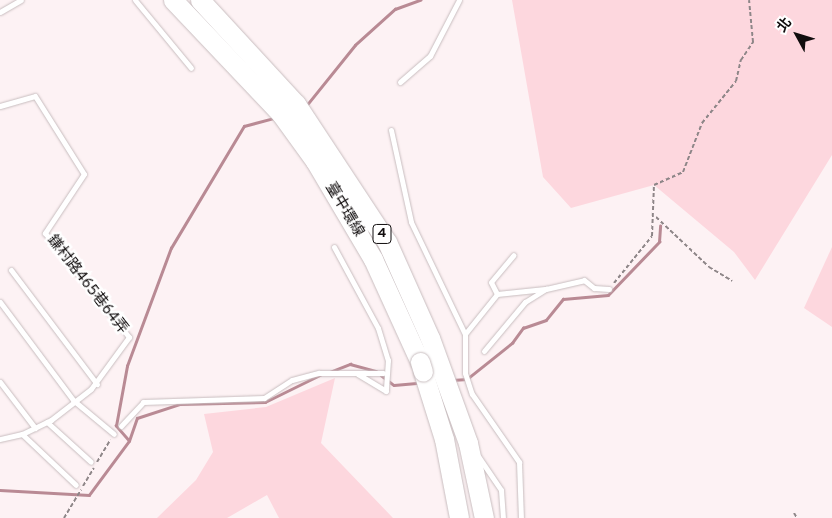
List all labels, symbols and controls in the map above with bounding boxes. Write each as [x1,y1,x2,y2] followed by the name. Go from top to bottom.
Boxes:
[772,10,822,60] north arrow
[774,14,796,36] text: 北
[321,180,367,240] street label: 臺中環線
[372,222,392,245] road number: 4
[43,232,131,338] street label: 鎌村路465巷64弄

